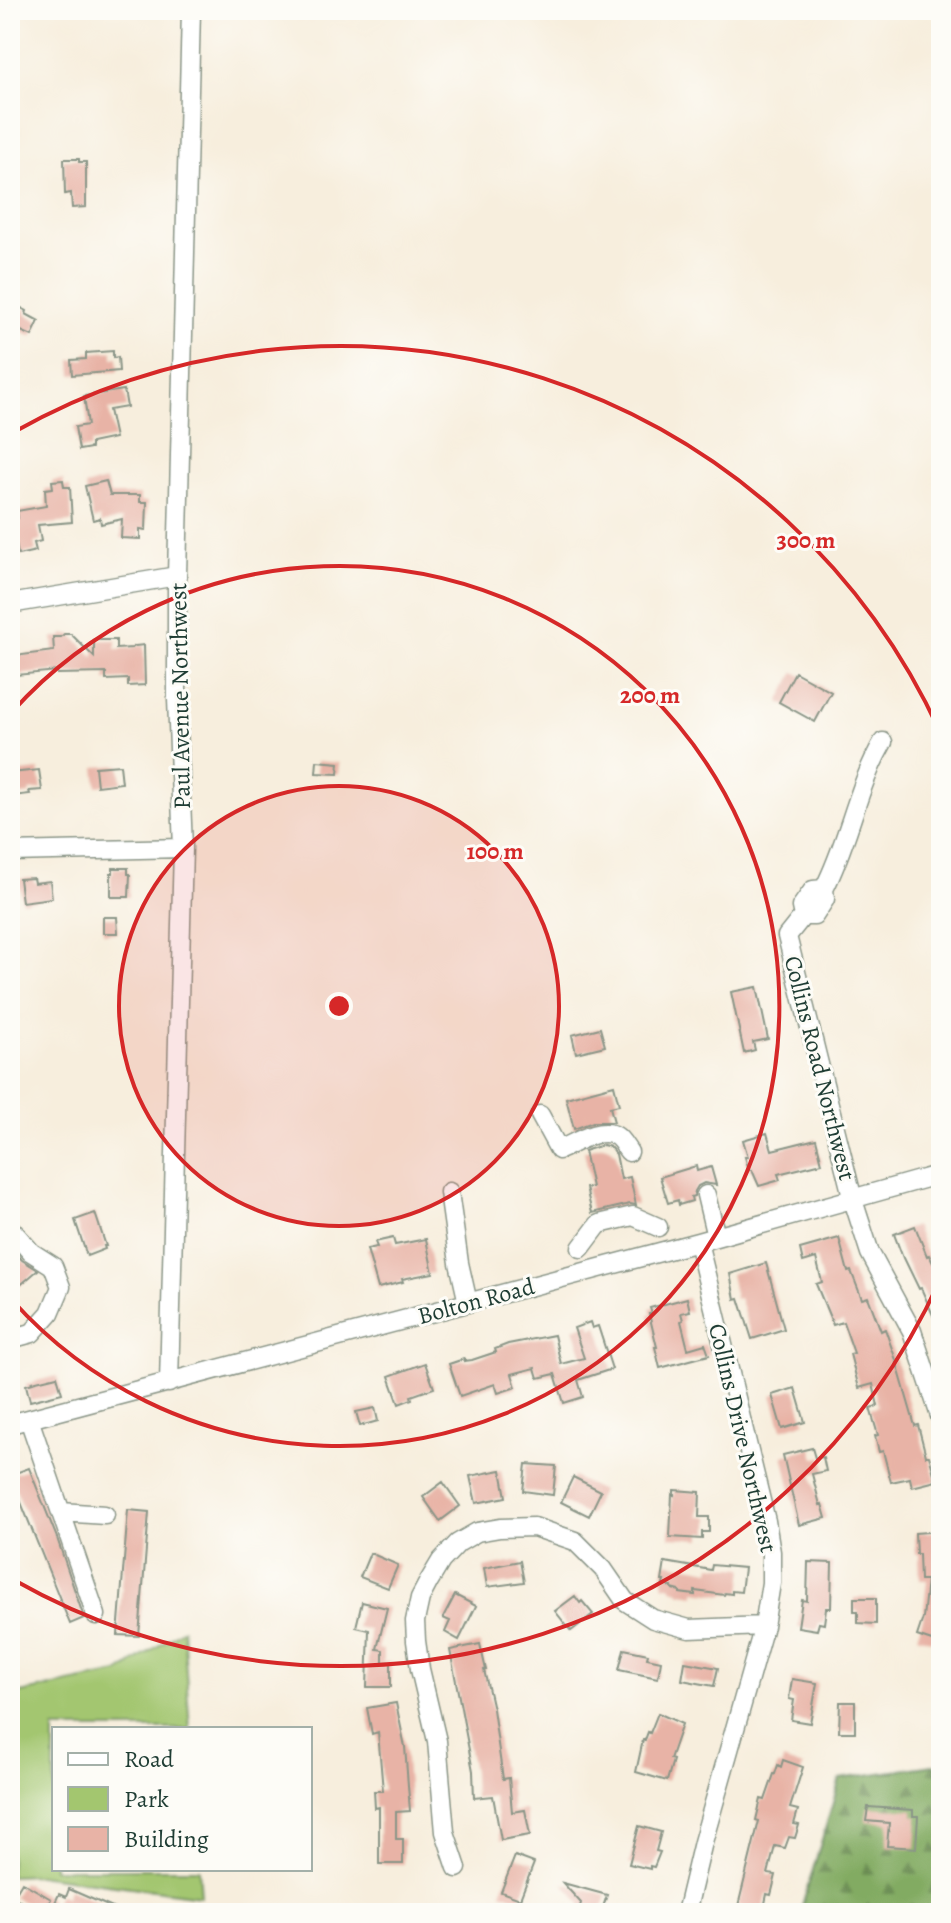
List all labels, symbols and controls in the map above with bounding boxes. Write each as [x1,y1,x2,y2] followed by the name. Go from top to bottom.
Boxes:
[777,524,835,556] text: 300 m
[162,582,198,810] street label: Paul Avenue Northwest
[620,679,680,711] text: 200 m
[466,835,524,867] text: 100 m
[777,952,863,1184] street label: Collins Road Northwest
[325,992,353,1020] centre of rings
[414,1270,538,1332] street label: Bolton Road
[701,1320,785,1556] street label: Collins Drive Northwest
[52,1727,312,1871] legend
[124,1743,174,1775] text: Road
[124,1783,169,1815] text: Park
[124,1823,209,1855] text: Building

